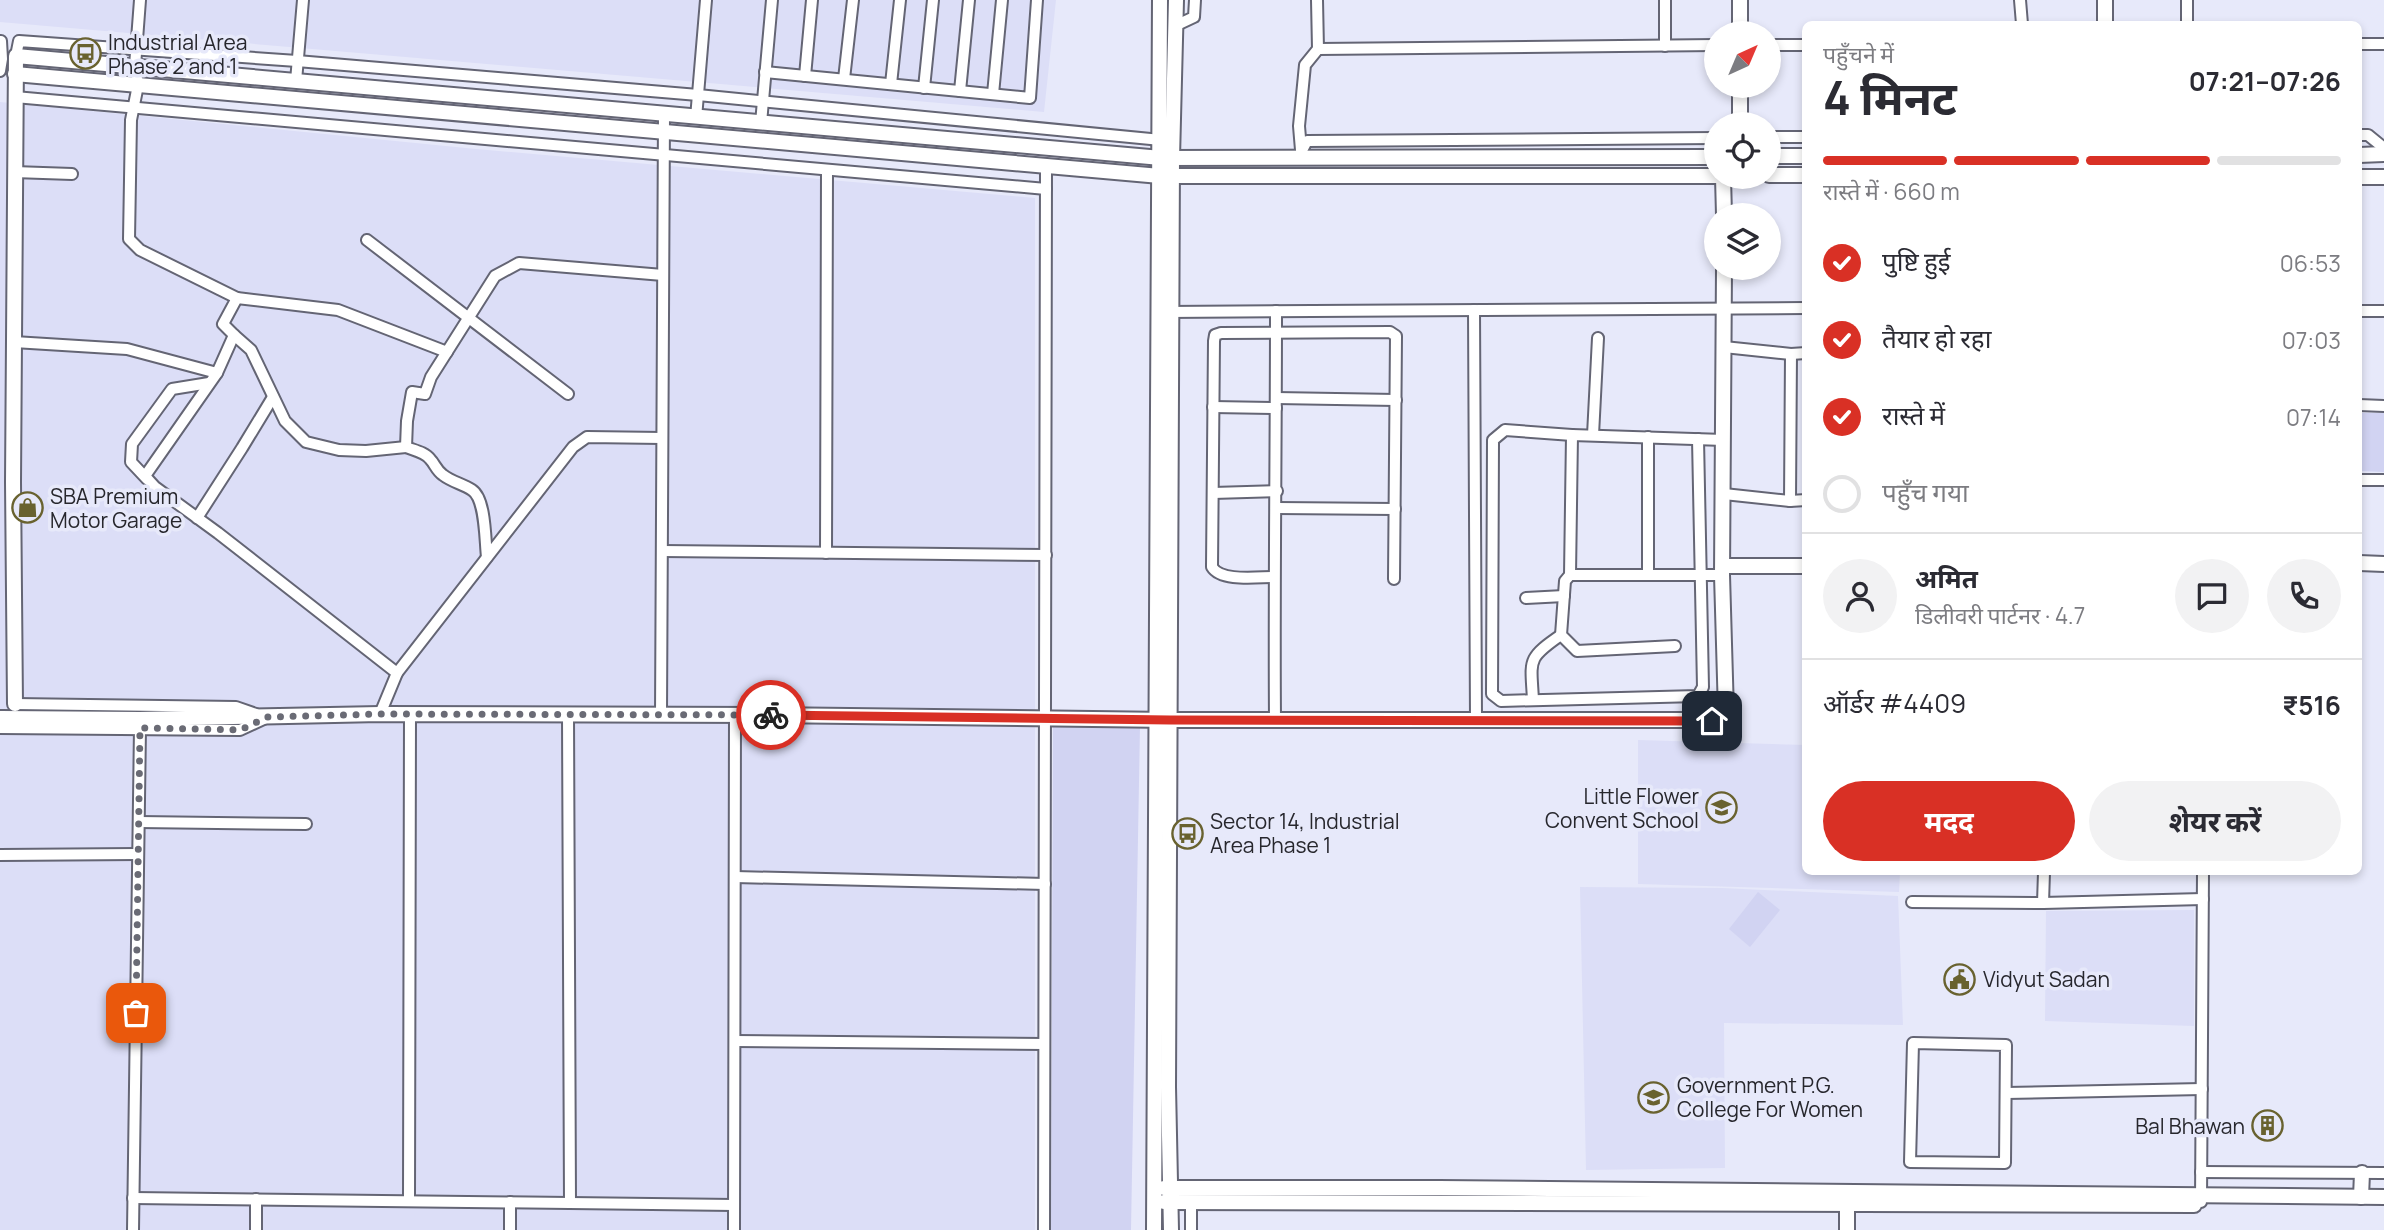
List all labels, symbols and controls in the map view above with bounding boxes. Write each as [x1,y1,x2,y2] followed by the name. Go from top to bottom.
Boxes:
[1704,21,1782,98] north arrow
[1704,21,1781,280] map controls
[108,28,247,80] place label: Industrial Area Phase 2 and 1
[68,37,102,71] bus stop icon: Industrial Area Phase 2 and 1
[1823,38,1894,70] text: पहुँचने में
[2189,63,2341,99] text: 07:21–07:26
[1823,66,1957,129] text: 4 मिनट
[1704,112,1781,189] button: locate
[1823,175,1960,207] text: रास्ते में · 660 m
[1704,203,1781,280] button: layers
[1882,243,1950,279] text: पुष्टि हुई
[1823,244,1861,282] icon: check
[2280,247,2341,279] text: 06:53
[1882,320,1991,356] text: तैयार हो रहा
[1823,321,1861,359] icon: check
[2282,324,2341,356] text: 07:03
[1882,397,1945,433] text: रास्ते में
[1823,398,1861,436] icon: check
[2286,401,2341,433] text: 07:14
[1882,474,1969,510] text: पहुँच गया
[50,482,182,534] place label: SBA Premium Motor Garage
[10,491,44,525] shop icon: SBA Premium Motor Garage
[1823,559,1897,633] button: person
[2175,559,2249,633] button: chat
[2267,559,2341,633] button: phone
[1915,560,1978,596] text: अमित
[1915,599,2085,631] text: डिलीवरी पार्टनर · 4.7
[736,680,806,750] courier
[1823,685,1966,721] text: ऑर्डर #4409
[2282,687,2341,723] text: ₹516
[1682,691,1742,751] pin
[752,696,790,734] icon: bike
[1693,702,1731,740] icon: home
[1823,781,2075,861] button: मदद
[2089,781,2341,861] button: शेयर करें
[1545,782,1699,834] place label: Little Flower Convent School
[1705,791,1739,825] school or university icon: Little Flower Convent School
[1210,807,1400,859] place label: Sector 14, Industrial Area Phase 1
[1170,816,1204,850] bus stop icon: Sector 14, Industrial Area Phase 1
[1943,962,1977,996] public building icon: Vidyut Sadan
[1983,965,2110,993] place label: Vidyut Sadan
[106,983,166,1043] pin
[117,994,155,1032] icon: bag
[1677,1071,1863,1123] place label: Government P.G. College For Women
[1637,1080,1671,1114] school or university icon: Government P.G. College For Women
[2251,1109,2285,1143] building icon: Bal Bhawan
[2135,1112,2245,1140] place label: Bal Bhawan

